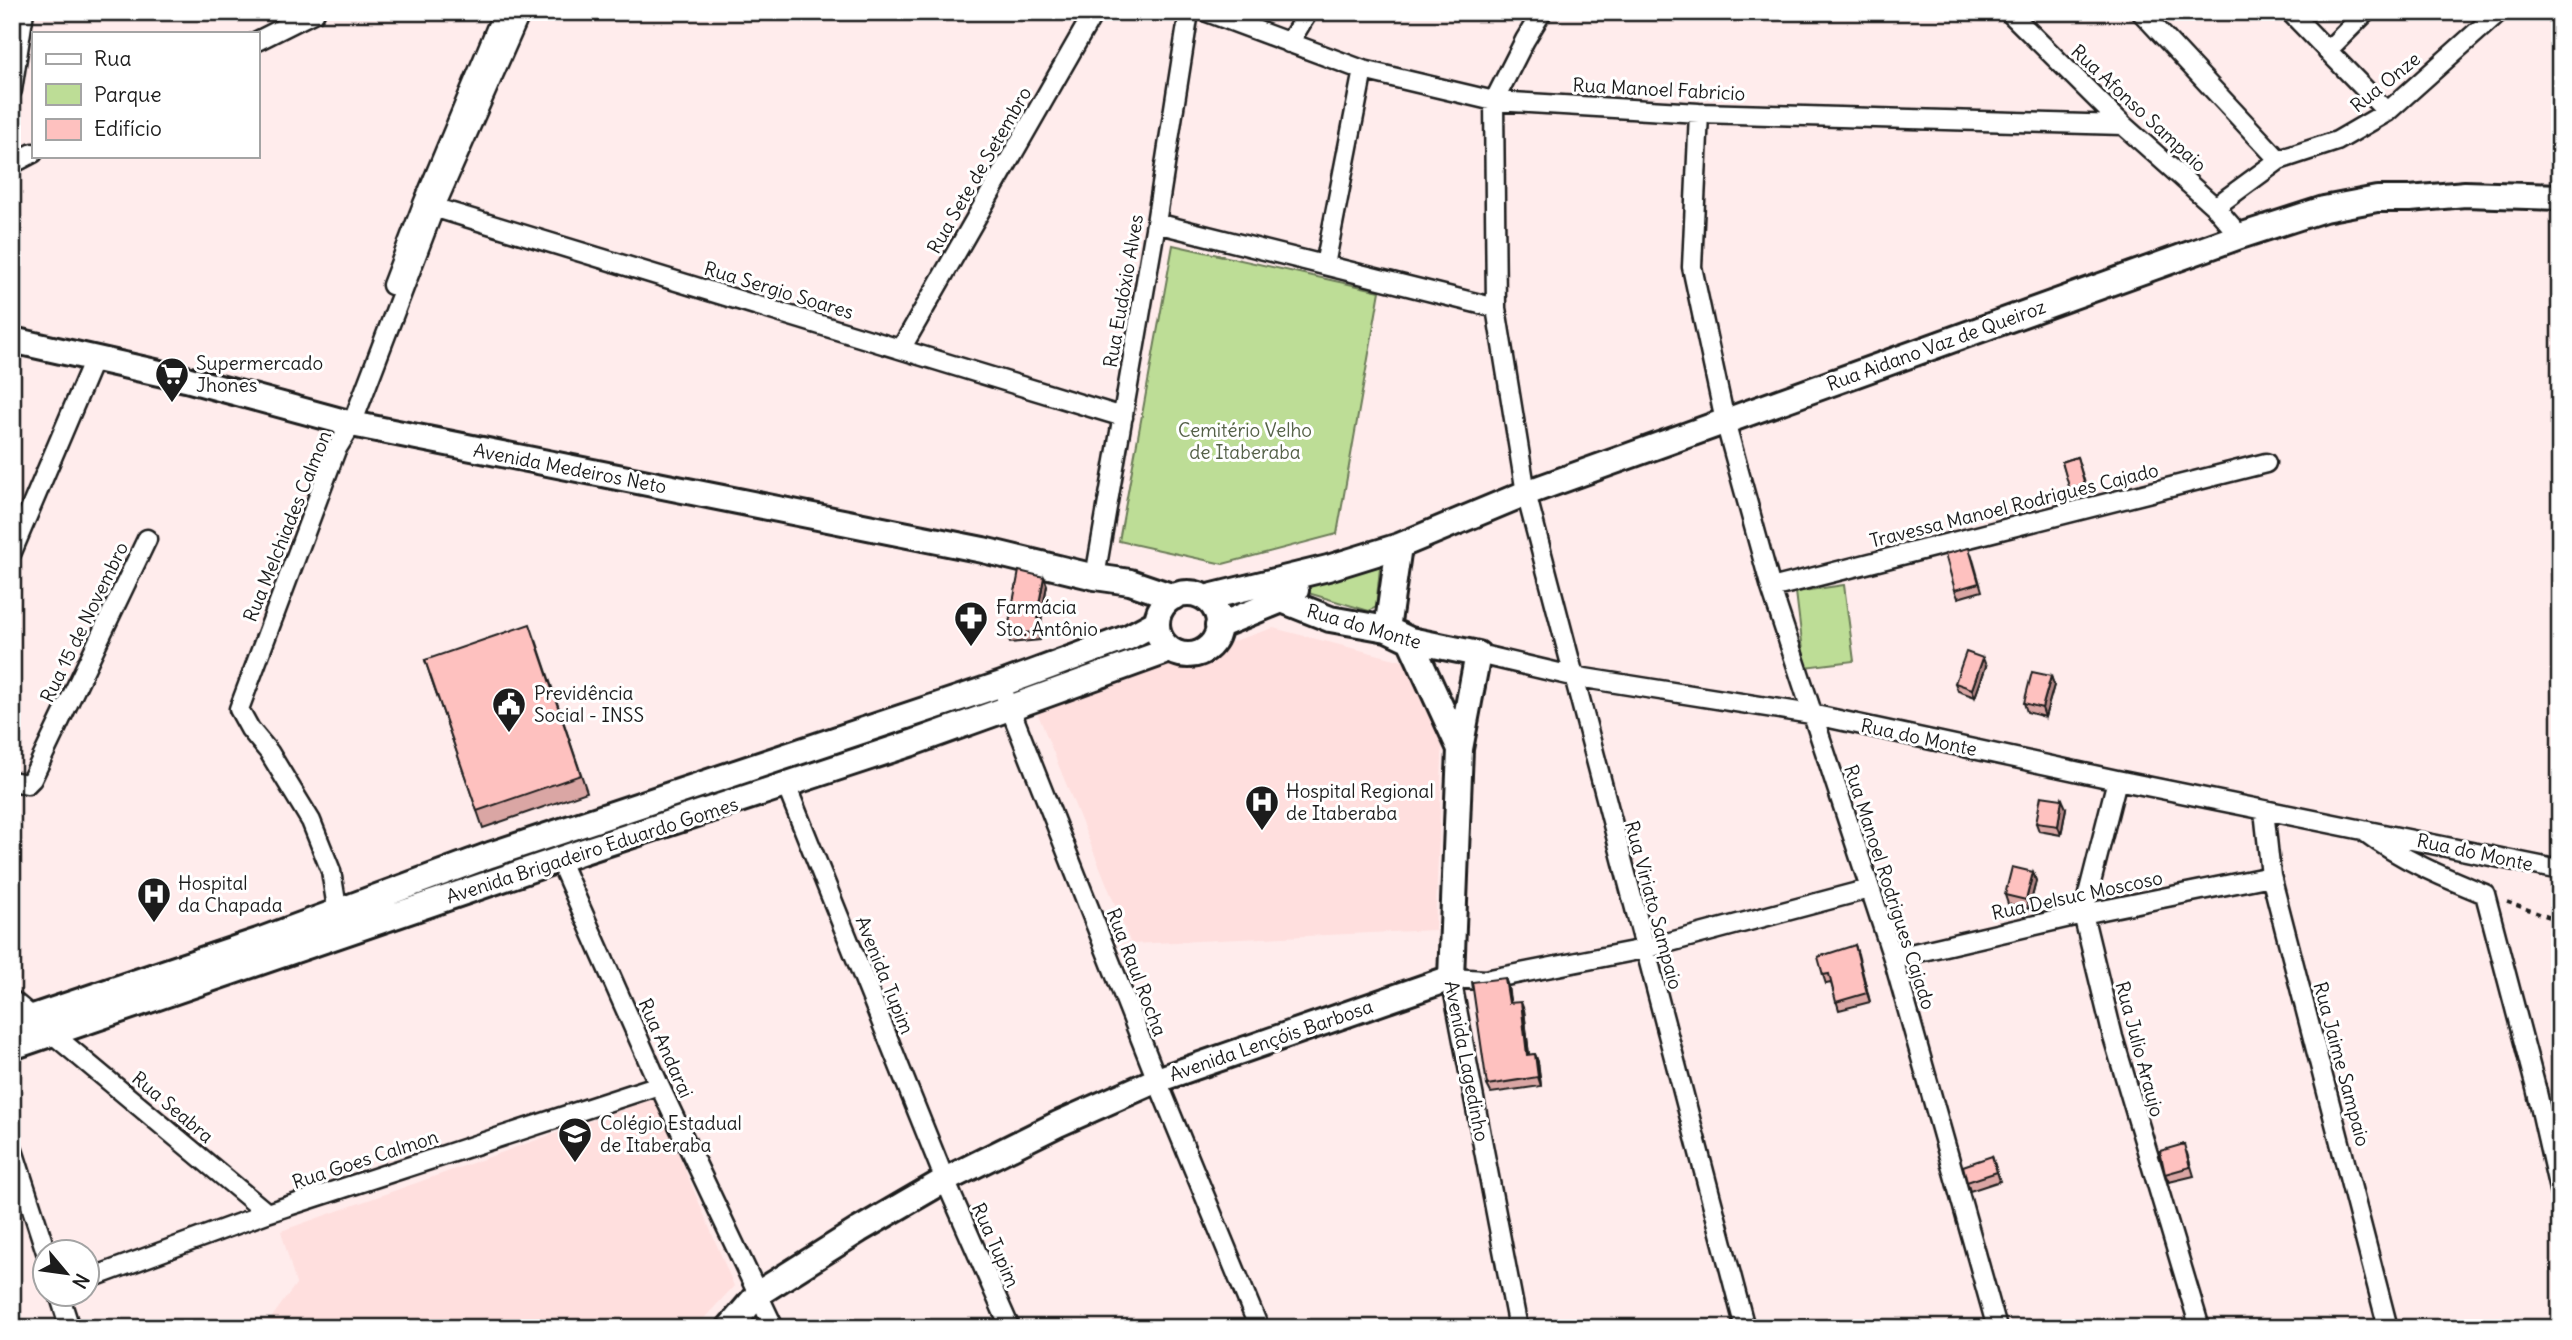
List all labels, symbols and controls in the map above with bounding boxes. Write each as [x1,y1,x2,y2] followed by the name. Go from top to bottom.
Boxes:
[32,32,259,158] legend
[2066,39,2212,177] street label: Rua Afonso Sampaio
[94,45,131,72] text: Rua
[2345,47,2425,117] street label: Rua Onze
[1572,72,1746,106] street label: Rua Manoel Fabricio
[94,81,162,108] text: Parque
[921,82,1037,258] street label: Rua Sete de Setembro
[94,115,162,142] text: Edifício
[1098,213,1148,369] street label: Rua Eudóxio Alves
[701,256,857,324] street label: Rua Sergio Soares
[1823,294,2049,396] street label: Rua Aidano Vaz de Queiroz
[196,351,323,397] place label: Supermercado Jhones
[153,355,191,404] supermarket icon: Supermercado Jhones
[1178,418,1312,464] park label: Cemitério Velho de Itaberaba
[238,427,336,625] street label: Rua Melchiades Calmon
[471,438,669,498] street label: Avenida Medeiros Neto
[1867,457,2161,553] street label: Travessa Manoel Rodrigues Cajado
[35,538,133,706] street label: Rua 15 de Novembro
[996,595,1098,641] place label: Farmácia Sto. Antônio
[1304,598,1424,654] street label: Rua do Monte
[952,599,990,648] pharmacy icon: Farmácia Sto. Antônio
[534,681,644,727] place label: Previdência Social - INSS
[490,685,528,734] public building icon: Previdência Social - INSS
[1859,713,1979,761] street label: Rua do Monte
[1839,762,1941,1012] street label: Rua Manoel Rodrigues Cajado
[1286,779,1434,825] place label: Hospital Regional de Itaberaba
[1243,783,1281,832] hospital icon: Hospital Regional de Itaberaba
[443,791,741,909] street label: Avenida Brigadeiro Eduardo Gomes
[1620,818,1688,992] street label: Rua Viriato Sampaio
[2415,828,2535,876] street label: Rua do Monte
[1989,865,2165,925] street label: Rua Delsuc Moscoso
[178,871,283,917] place label: Hospital da Chapada
[135,875,173,924] hospital icon: Hospital da Chapada
[1102,905,1172,1039] street label: Rua Raul Rocha
[850,913,920,1037] street label: Avenida Tupim
[1440,979,1494,1143] street label: Avenida Lagedinho
[2110,979,2170,1119] street label: Rua Julio Araujo
[2309,979,2375,1149] street label: Rua Jaime Sampaio
[1166,994,1376,1086] street label: Avenida Lençóis Barbosa
[633,995,699,1101] street label: Rua Andarai
[127,1066,219,1148] street label: Rua Seabra
[600,1111,742,1157] place label: Colégio Estadual de Itaberaba
[556,1115,594,1164] school or university icon: Colégio Estadual de Itaberaba
[289,1124,441,1194] street label: Rua Goes Calmon
[967,1199,1025,1291] street label: Rua Tupim
[32,1238,102,1308] north arrow
[67,1270,95,1293] text: N

